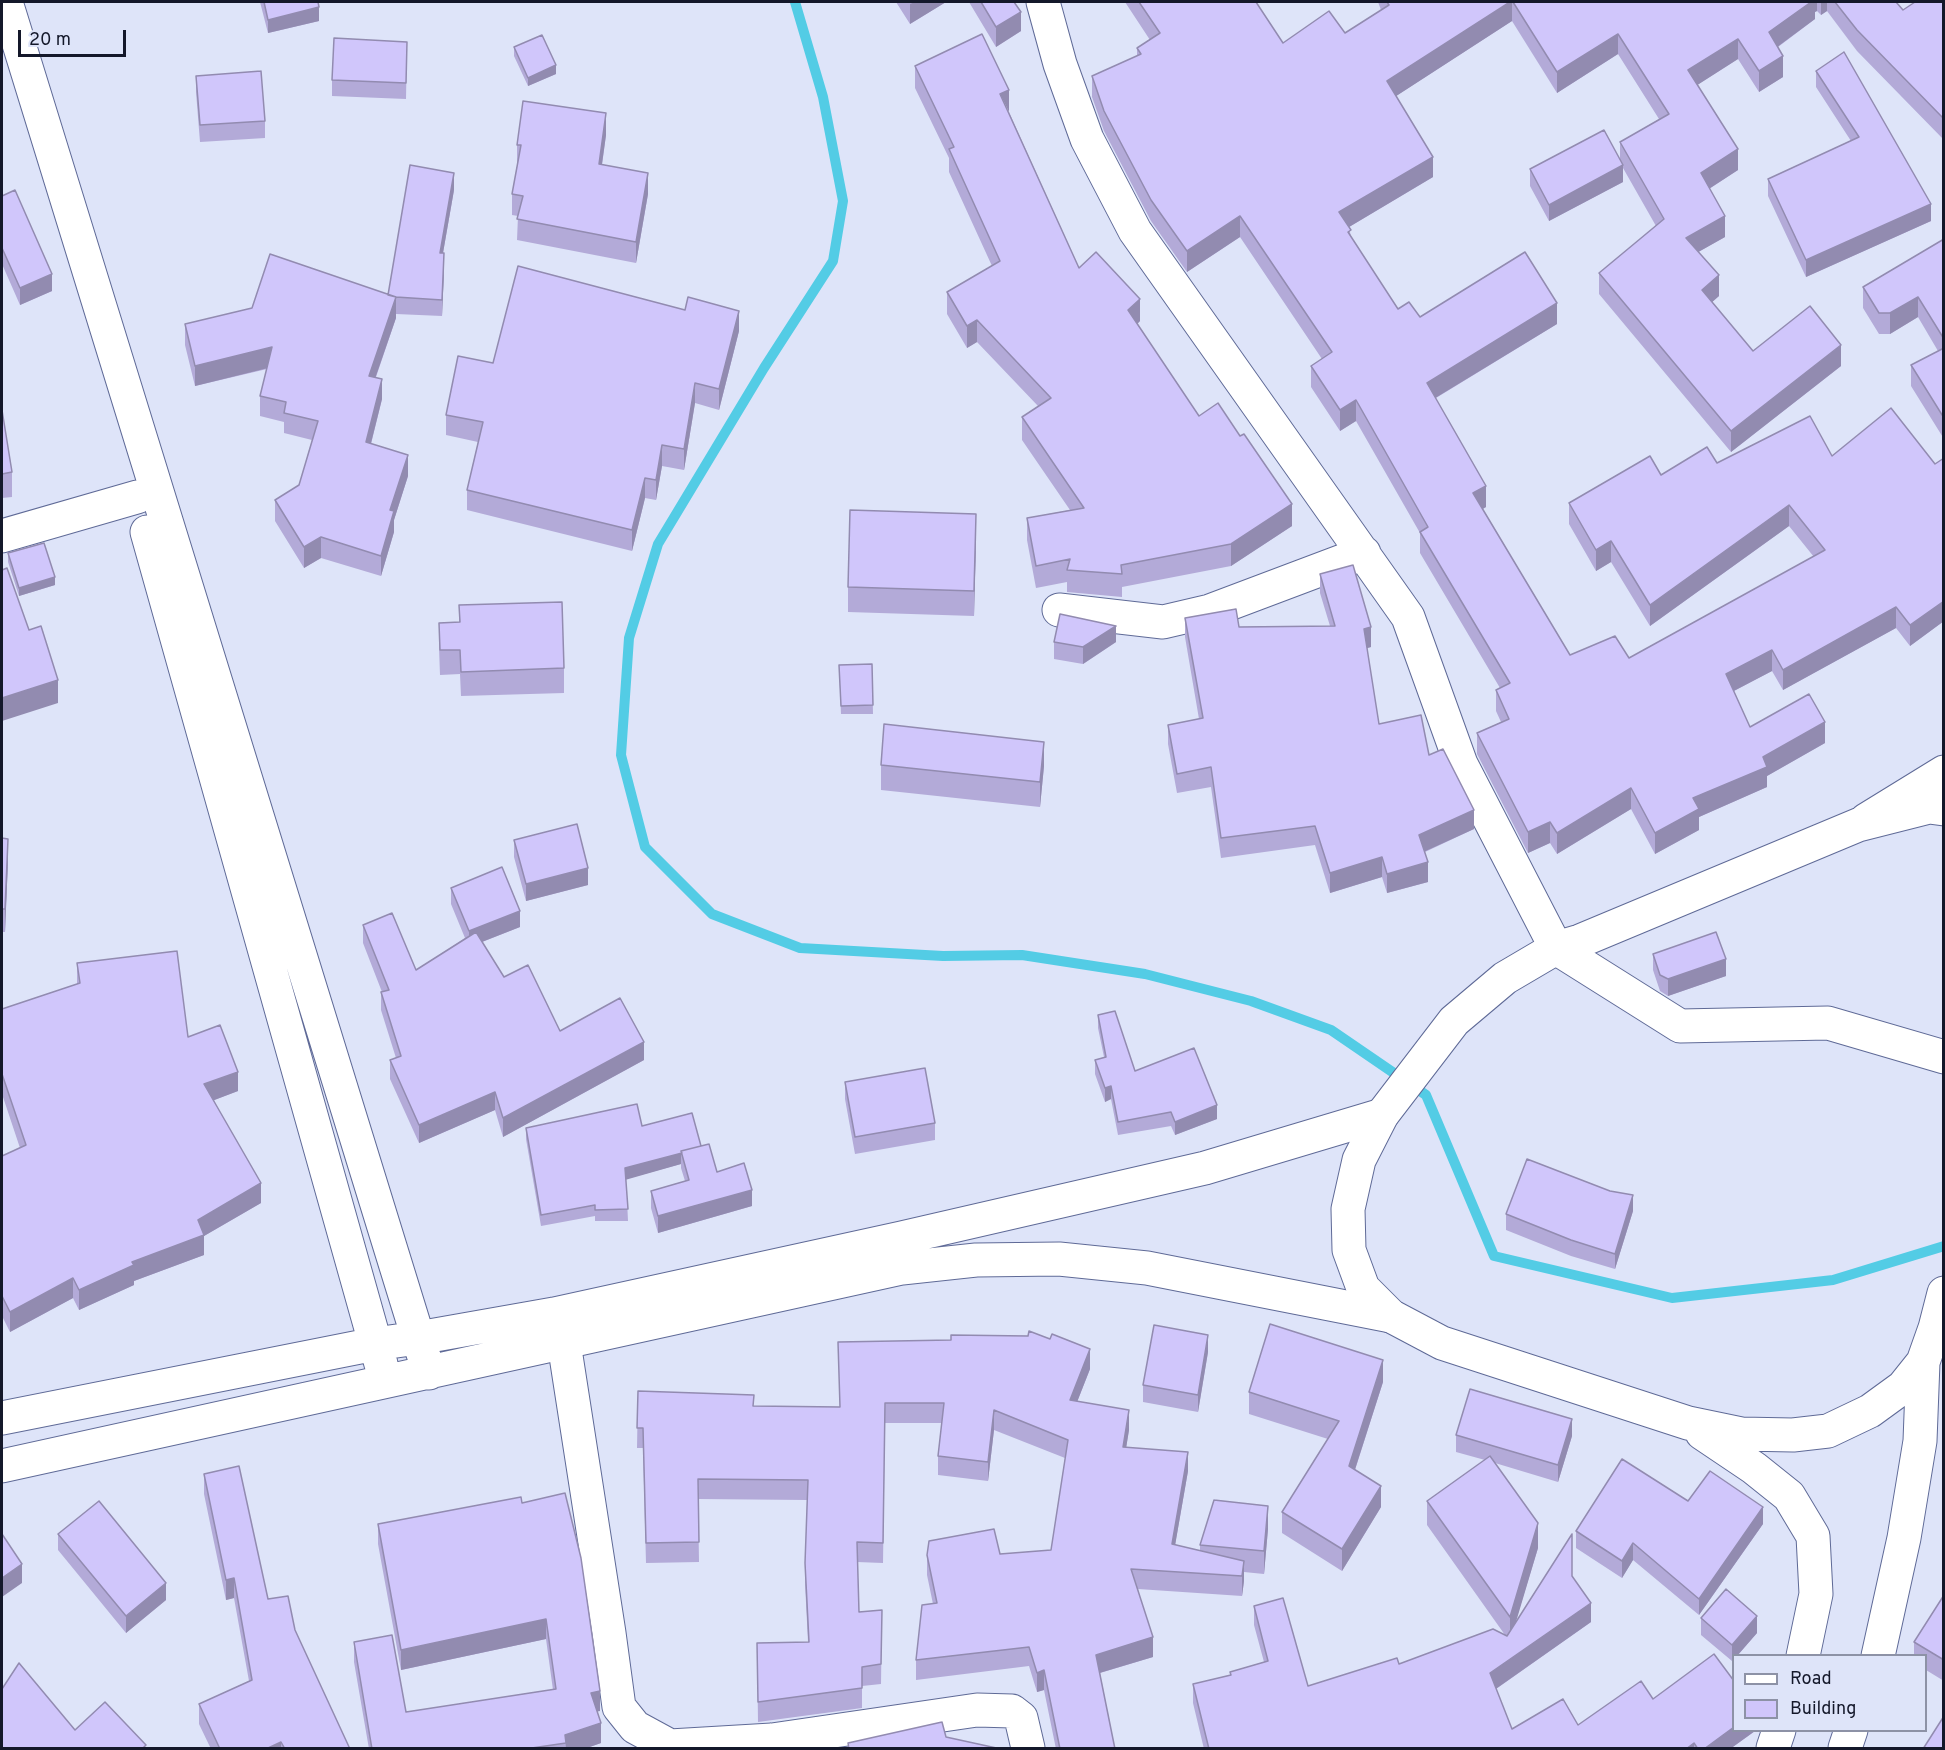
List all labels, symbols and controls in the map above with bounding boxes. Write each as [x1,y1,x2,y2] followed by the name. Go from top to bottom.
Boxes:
[21,18,129,56] scale bar
[29,29,71,52] text: 20 m
[1732,1654,1927,1732] legend
[1790,1668,1832,1691] text: Road
[1790,1698,1856,1721] text: Building

